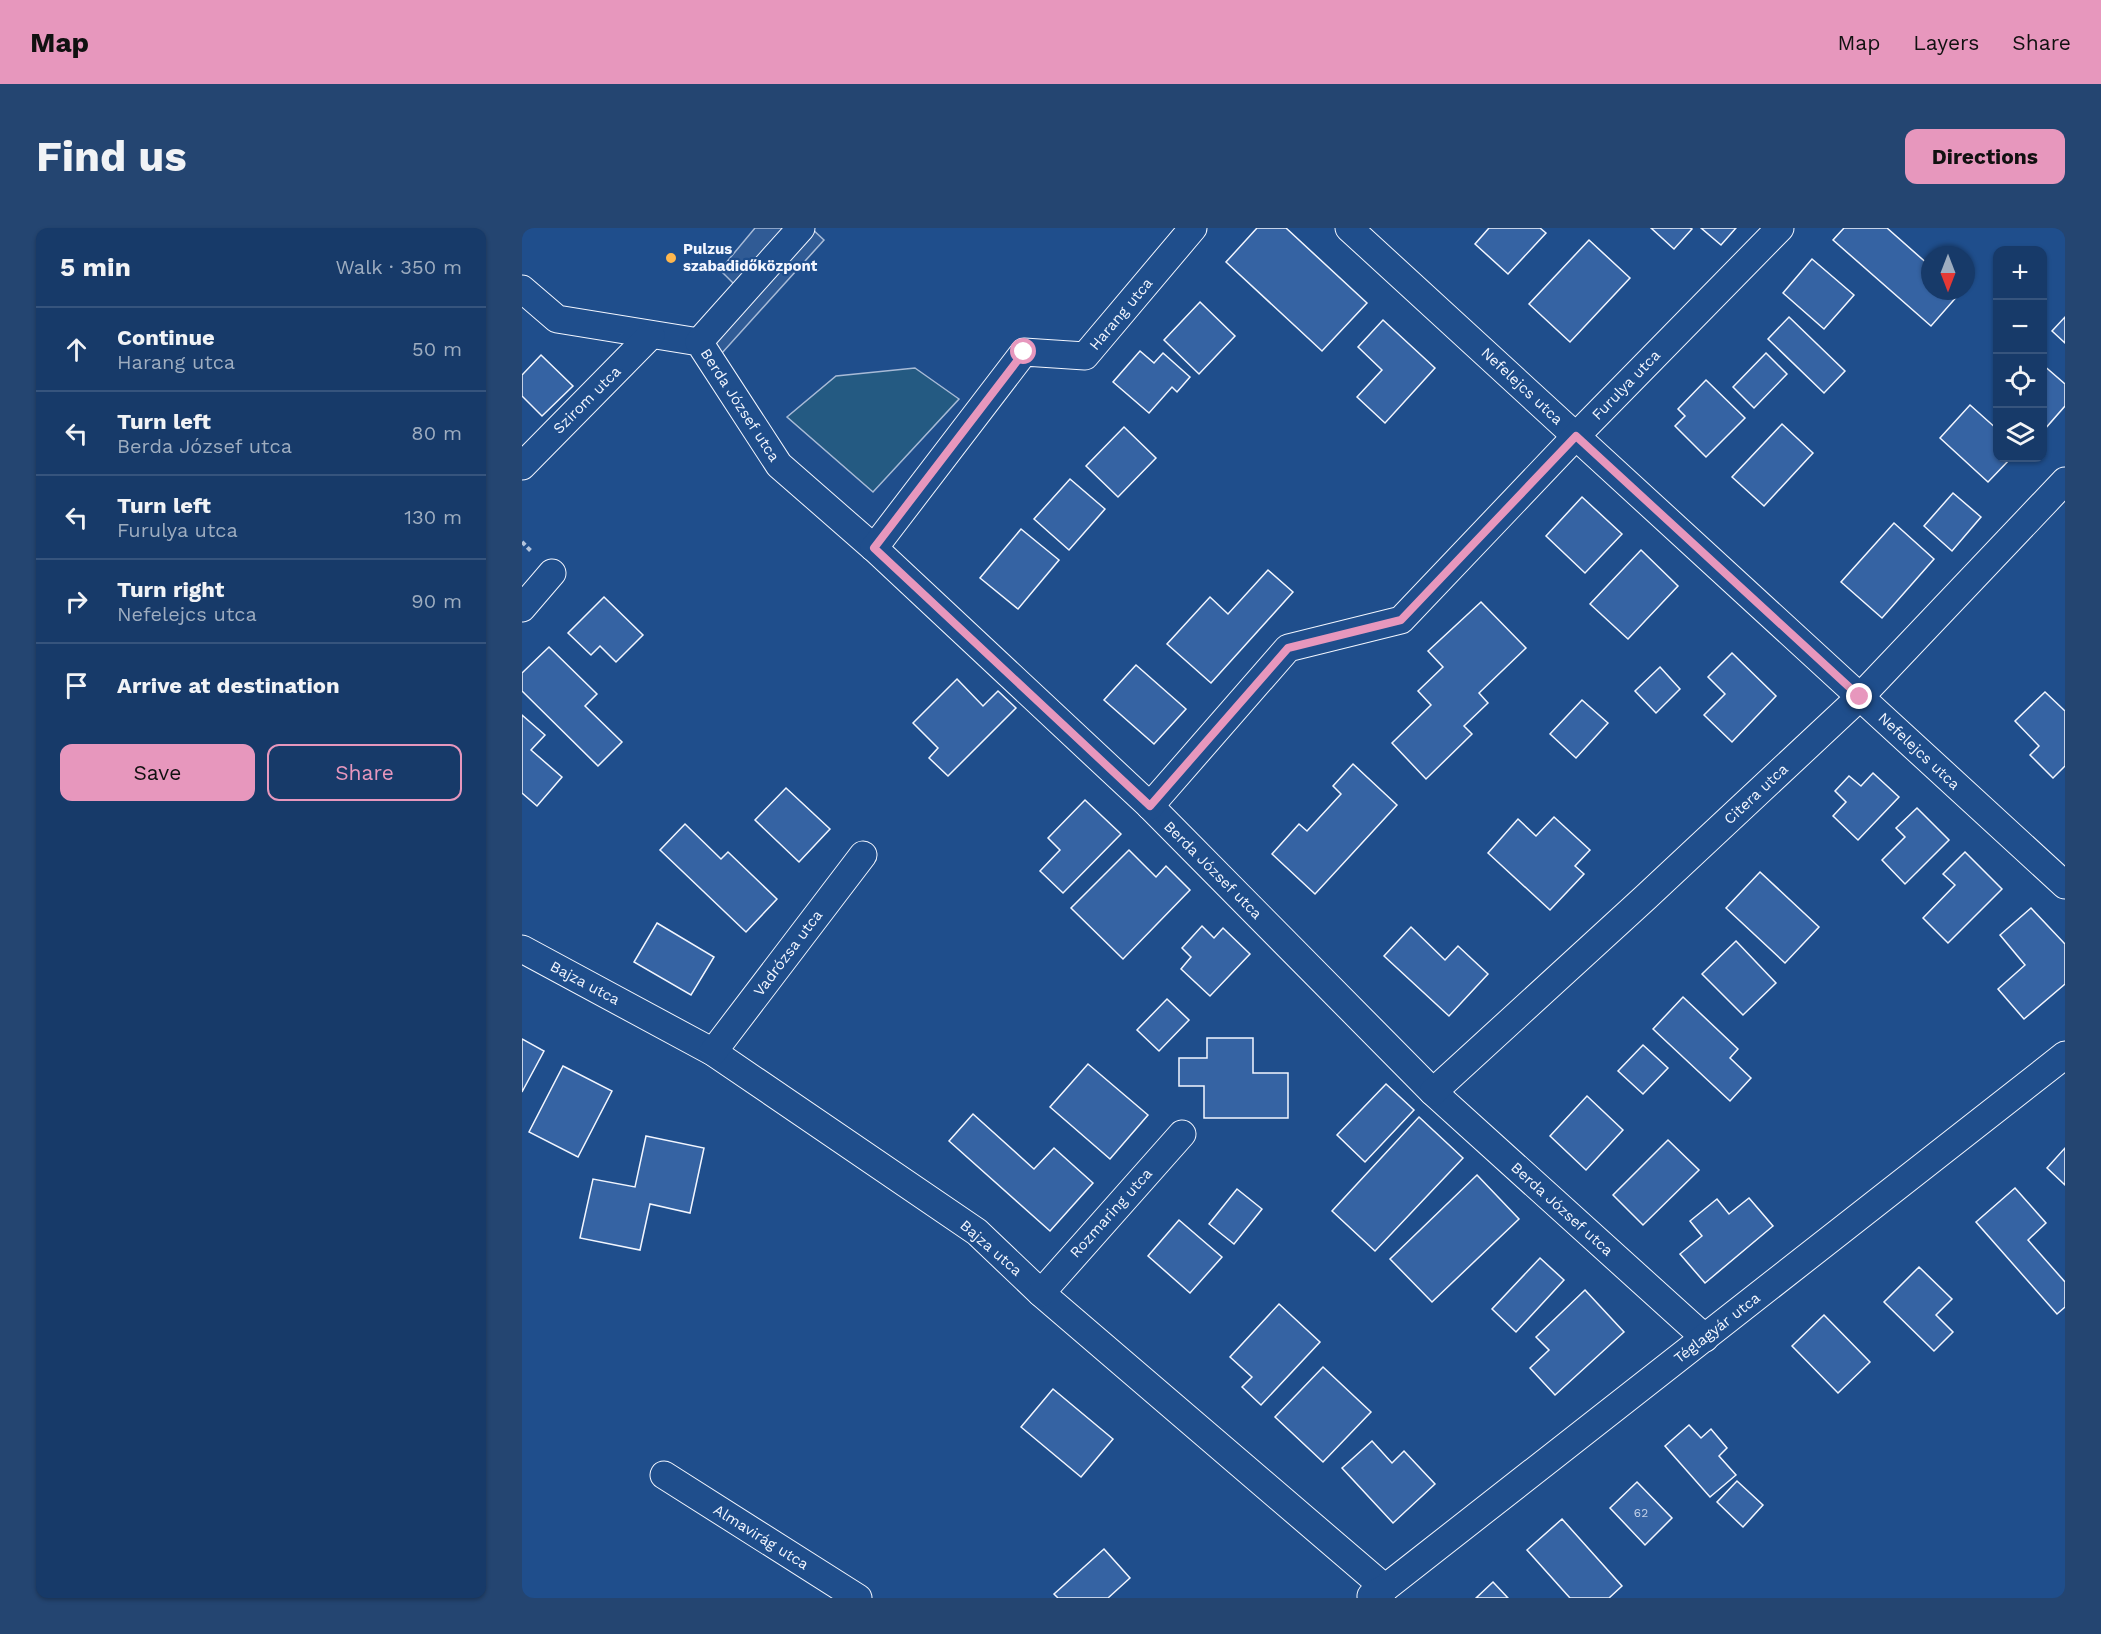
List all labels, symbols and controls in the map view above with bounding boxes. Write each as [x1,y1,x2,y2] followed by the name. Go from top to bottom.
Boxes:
[30,26,89,59] text: Map
[1837,30,1880,55] text: Map
[1913,30,1979,55] text: Layers
[2012,30,2071,55] text: Share
[1905,129,2065,184] button: Directions
[36,132,187,181] text: Find us
[683,240,818,275] place label: Pulzus szabadidőközpont
[1921,246,1975,300] north arrow
[1993,246,2047,462] map controls
[1993,246,2047,300] button: +
[664,251,678,265] marker: Pulzus szabadidőközpont
[60,252,131,282] text: 5 min
[335,255,462,279] text: Walk · 350 m
[1086,274,1157,354] street label: Harang utca
[1993,300,2047,354] button: −
[117,325,215,350] text: Continue
[60,333,93,366] icon: ahead
[412,337,462,361] text: 50 m
[1010,338,1036,364] route start
[1478,344,1567,429] street label: Nefelejcs utca
[697,345,784,465] street label: Berda József utca
[1588,346,1664,424] street label: Furulya utca
[117,350,235,374] text: Harang utca
[1993,354,2047,408] button: locate
[549,362,625,438] street label: Szirom utca
[1993,408,2047,462] button: layers
[117,409,211,434] text: Turn left
[60,417,93,450] icon: left
[411,421,462,445] text: 80 m
[117,434,292,458] text: Berda József utca
[117,493,211,518] text: Turn left
[60,501,93,534] icon: left
[404,505,462,529] text: 130 m
[117,518,238,542] text: Furulya utca
[117,577,224,602] text: Turn right
[60,585,93,618] icon: right
[411,589,462,613] text: 90 m
[117,602,257,626] text: Nefelejcs utca
[60,669,93,702] icon: arrive
[117,673,340,698] text: Arrive at destination
[1846,683,1872,709] route end
[1875,709,1964,794] street label: Nefelejcs utca
[60,744,255,801] button: Save
[267,744,462,801] button: Share
[1720,760,1792,828] street label: Citera utca
[1160,817,1266,923] street label: Berda József utca
[750,906,827,1000] street label: Vadrózsa utca
[547,957,623,1009] street label: Bajza utca
[1507,1158,1617,1260] street label: Berda József utca
[1066,1164,1156,1262] street label: Rozmaring utca
[956,1216,1026,1280] street label: Bajza utca
[1670,1288,1764,1367] street label: Téglagyár utca
[710,1501,812,1574] street label: Almavirág utca
[1634,1506,1648,1520] house number: 62

